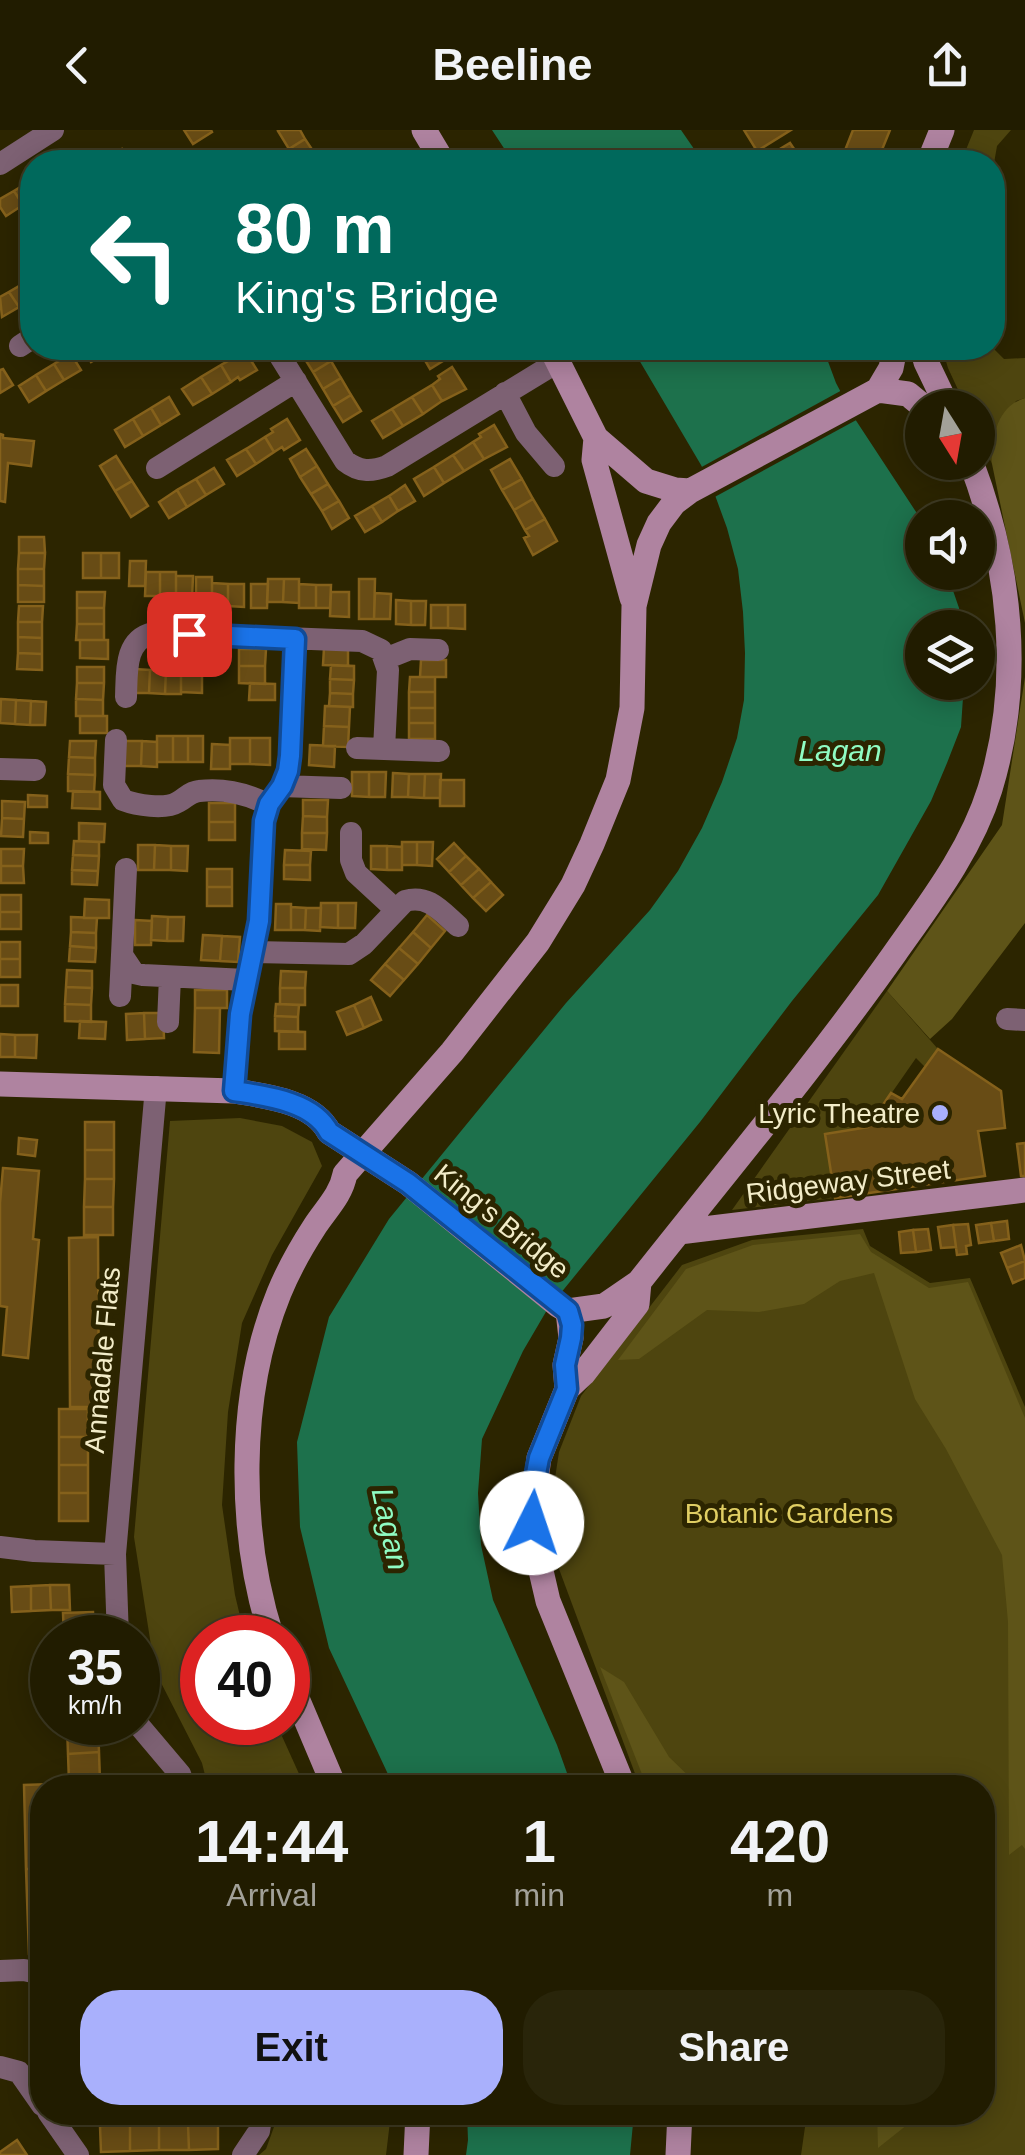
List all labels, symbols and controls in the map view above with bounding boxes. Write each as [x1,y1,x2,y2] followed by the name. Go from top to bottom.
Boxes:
[50,38,105,93] icon: back
[920,38,975,93] icon: share
[432,39,593,90] text: Beeline
[70,190,200,320] icon: left
[235,190,395,268] text: 80 m
[235,272,499,323] text: King's Bridge
[905,390,995,480] north arrow
[905,390,995,700] map controls
[905,500,995,590] button: sound
[147,592,232,677] pin
[162,607,217,662] icon: arrive
[905,610,995,700] button: layers
[798,734,882,767] water label: Lagan
[758,1098,920,1129] place label: Lyric Theatre
[929,1102,951,1124] marker: Lyric Theatre
[744,1154,952,1209] street label: Ridgeway Street
[428,1158,575,1285] street label: King's Bridge
[79,1266,126,1454] street label: Annadale Flats
[480,1471,584,1575] position arrow
[366,1485,415,1573] water label: Lagan
[685,1498,893,1529] park label: Botanic Gardens
[180,1615,310,1745] speed limit sign: 40
[67,1640,123,1696] text: 35
[68,1691,122,1719] text: km/h
[195,1808,348,1875] text: 14:44
[522,1808,556,1875] text: 1
[730,1808,830,1875] text: 420
[226,1877,317,1913] text: Arrival
[513,1877,565,1913] text: min
[767,1877,793,1913] text: m
[80,1990,503,2105] button: Exit
[523,1990,945,2105] button: Share

